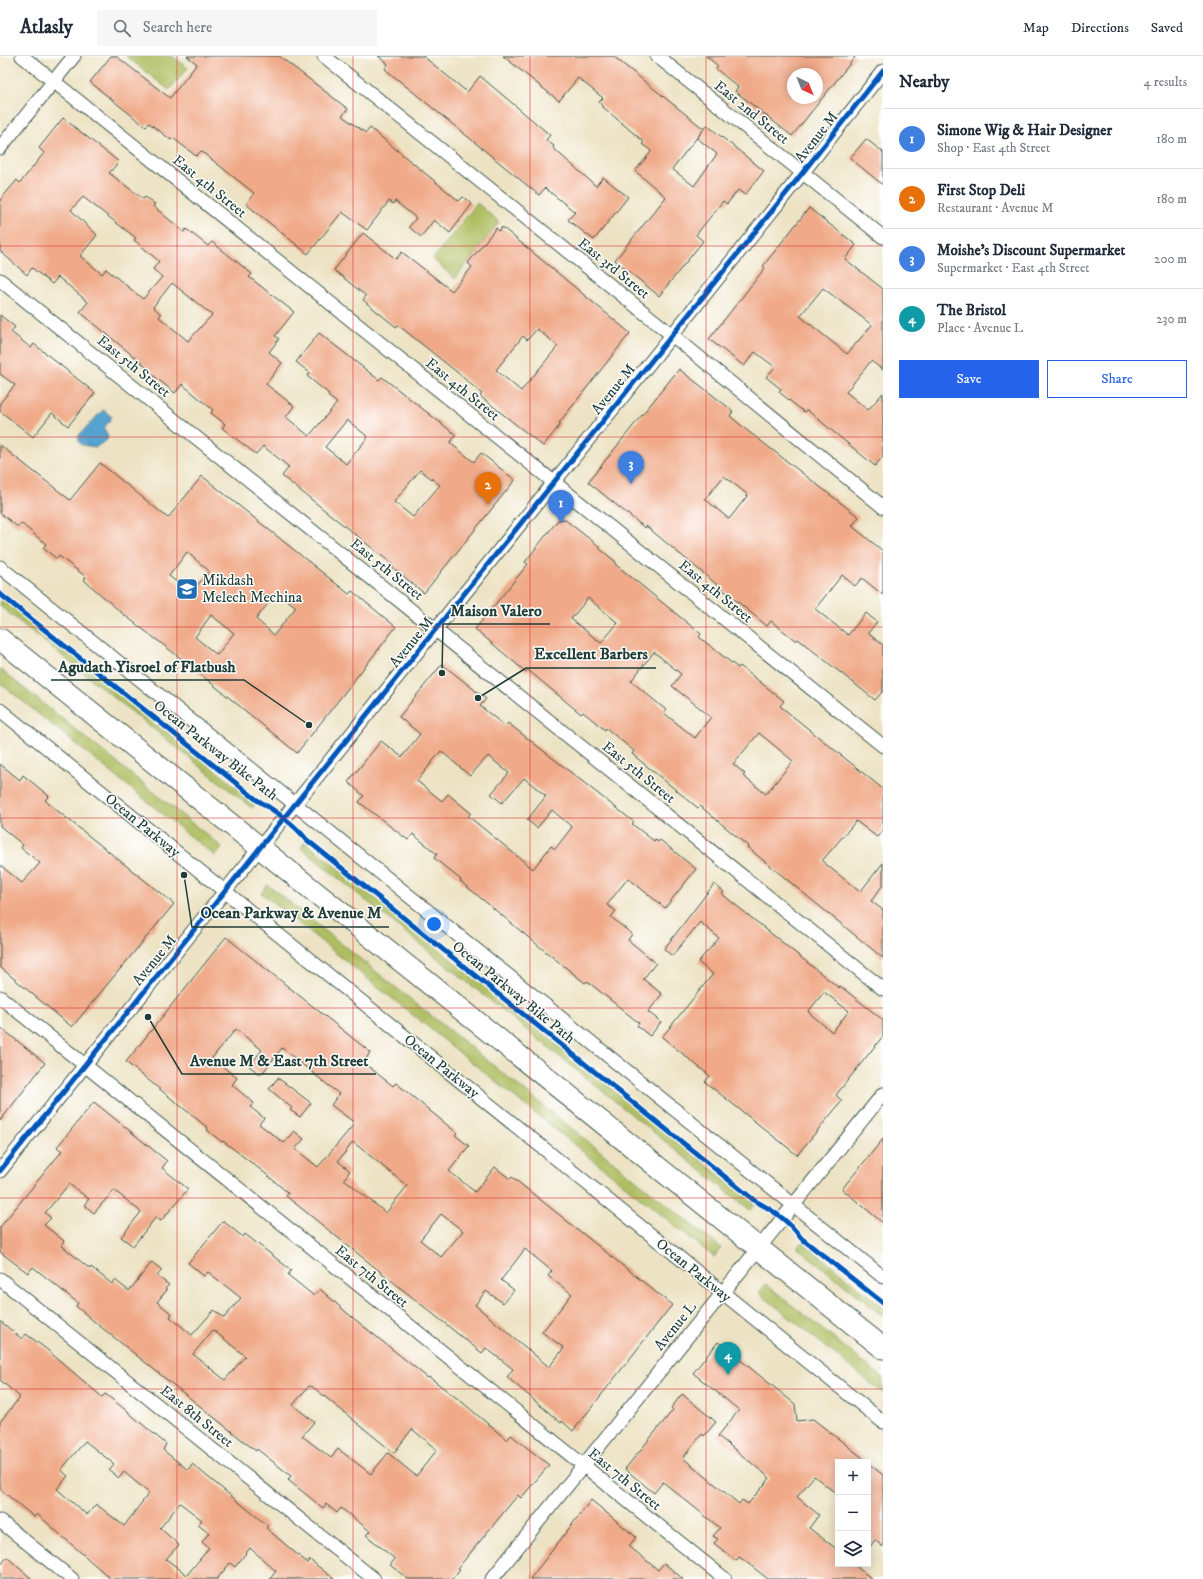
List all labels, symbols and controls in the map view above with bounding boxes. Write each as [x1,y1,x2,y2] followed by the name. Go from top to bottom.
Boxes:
[97,10,377,46] search box
[20,16,73,39] text: Atlasly
[111,17,133,39] icon: search
[143,18,212,37] text: Search here
[1023,19,1049,37] text: Map
[1071,19,1129,37] text: Directions
[1151,19,1183,37] text: Saved
[787,68,823,104] north arrow
[899,71,949,93] text: Nearby
[1144,74,1187,90] text: 4 results
[710,76,793,149] street label: East 2nd Street
[790,108,843,167] street label: Avenue M
[937,121,1112,140] text: Simone Wig & Hair Designer
[910,131,914,147] text: 1
[1156,131,1187,147] text: 180 m
[937,140,1050,156] text: Shop · East 4th Street
[169,151,251,222] street label: East 4th Street
[937,181,1025,200] text: First Stop Deli
[909,191,915,207] text: 2
[1156,191,1187,207] text: 180 m
[937,200,1053,216] text: Restaurant · Avenue M
[574,234,654,303] street label: East 3rd Street
[937,241,1125,260] text: Moishe's Discount Supermarket
[910,251,914,267] text: 3
[1154,251,1187,267] text: 200 m
[937,260,1090,276] text: Supermarket · East 4th Street
[937,301,1006,320] text: The Bristol
[908,311,916,327] text: 4
[1156,311,1187,327] text: 230 m
[937,320,1023,336] text: Place · Avenue L
[93,331,174,402] street label: East 5th Street
[422,354,504,425] street label: East 4th Street
[587,360,640,419] street label: Avenue M
[899,360,1039,398] button: Save
[1047,360,1187,398] button: Share
[618,451,644,484] pin: 3
[475,472,501,505] pin: 2
[548,490,574,523] pin: 1
[346,534,427,605] street label: East 5th Street
[675,556,757,627] street label: East 4th Street
[202,571,303,607] place label: Mikdash Melech Mechina
[174,576,200,602] school or university icon: Mikdash Melech Mechina
[443,596,550,624] callout: Maison Valero
[450,601,542,621] text: Maison Valero
[385,613,438,672] street label: Avenue M
[526,640,656,668] callout: Excellent Barbers
[534,644,649,664] text: Excellent Barbers
[51,652,244,680] callout: Agudath Yisroel of Flatbush
[57,657,236,677] text: Agudath Yisroel of Flatbush
[150,696,282,805] street label: Ocean Parkway Bike Path
[598,737,679,808] street label: East 5th Street
[101,789,185,862] street label: Ocean Parkway
[192,899,389,927] callout: Ocean Parkway & Avenue M
[200,903,382,923] text: Ocean Parkway & Avenue M
[424,914,444,934] your location
[128,931,181,990] street label: Avenue M
[448,937,579,1048] street label: Ocean Parkway Bike Path
[400,1030,484,1103] street label: Ocean Parkway
[182,1046,376,1074] callout: Avenue M & East 7th Street
[189,1051,369,1071] text: Avenue M & East 7th Street
[652,1234,736,1307] street label: Ocean Parkway
[331,1241,413,1312] street label: East 7th Street
[650,1298,701,1355] street label: Avenue L
[715,1342,741,1375] pin: 4
[156,1381,237,1452] street label: East 8th Street
[584,1444,666,1515] street label: East 7th Street
[835,1459,871,1567] map controls
[835,1459,871,1495] button: +
[835,1495,871,1531] button: −
[835,1531,871,1567] button: layers

